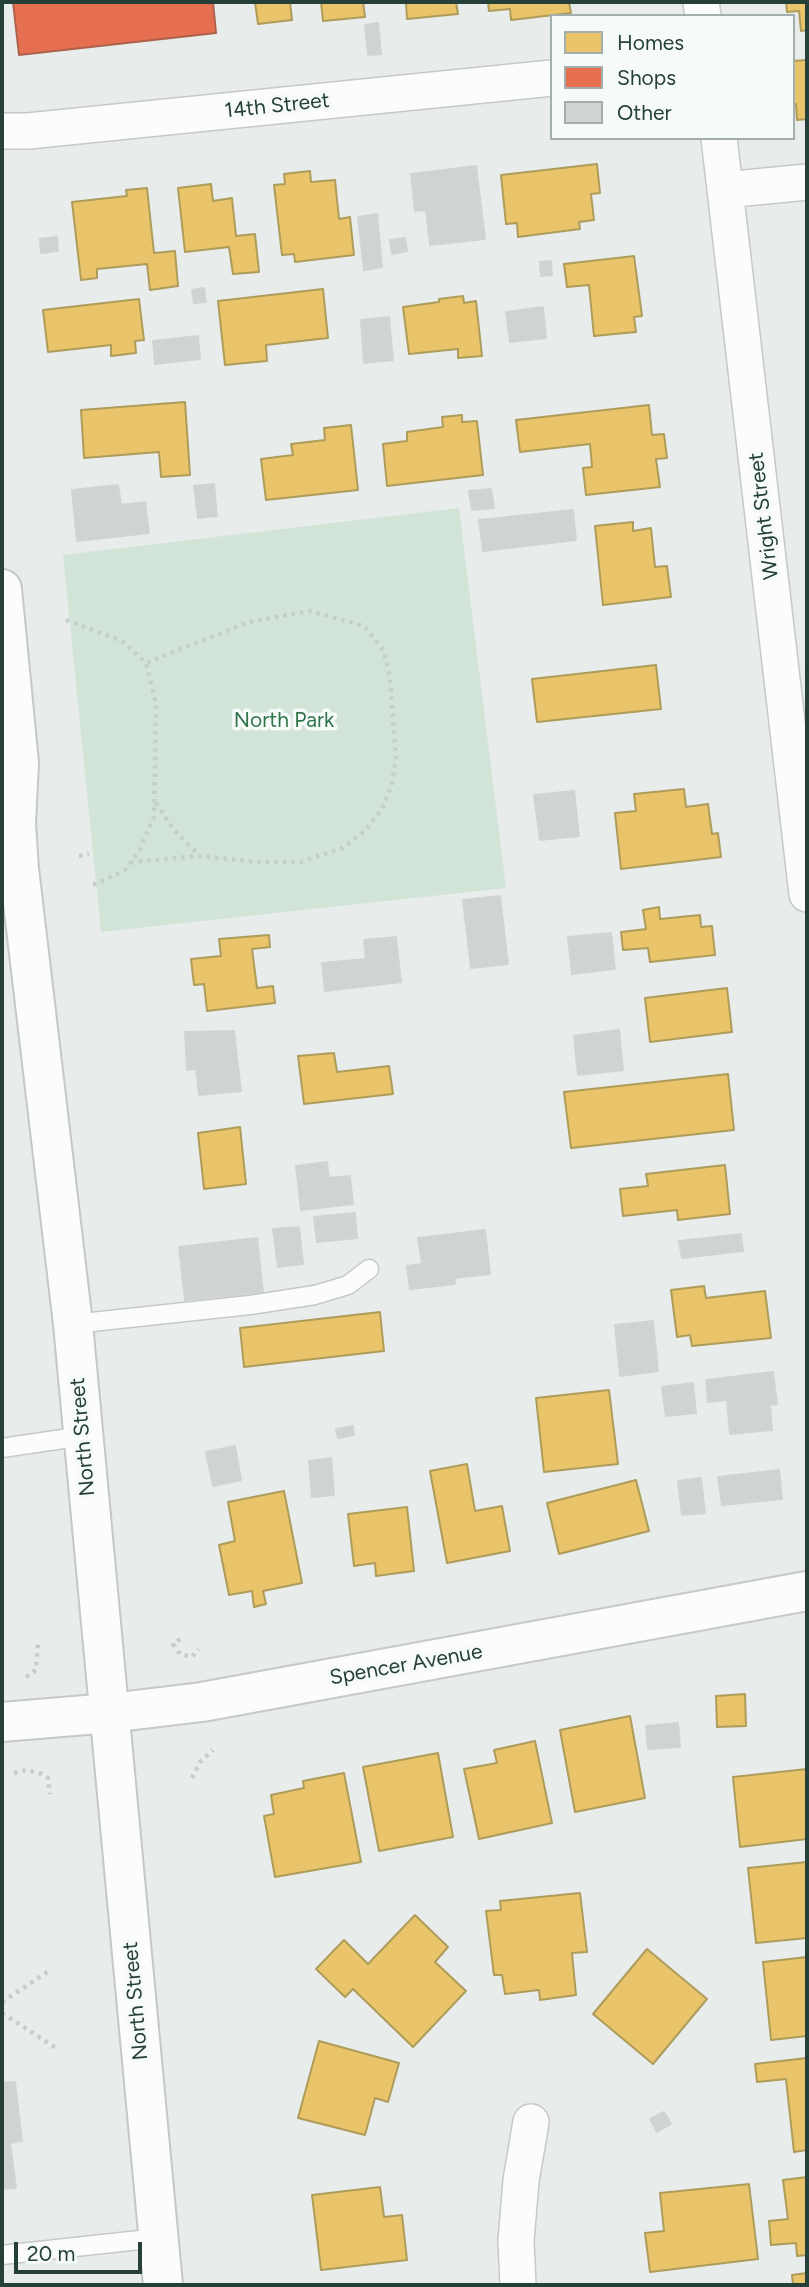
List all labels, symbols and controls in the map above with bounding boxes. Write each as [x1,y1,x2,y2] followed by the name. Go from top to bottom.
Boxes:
[550,14,795,140] legend
[617,30,684,55] text: Homes
[617,65,676,90] text: Shops
[223,88,331,124] street label: 14th Street
[617,100,672,125] text: Other
[744,451,784,581] street label: Wright Street
[234,708,334,734] park label: North Park
[65,1377,101,1497] street label: North Street
[328,1639,484,1691] street label: Spencer Avenue
[118,1941,154,2061] street label: North Street
[18,2228,145,2272] scale bar
[27,2241,75,2266] text: 20 m

